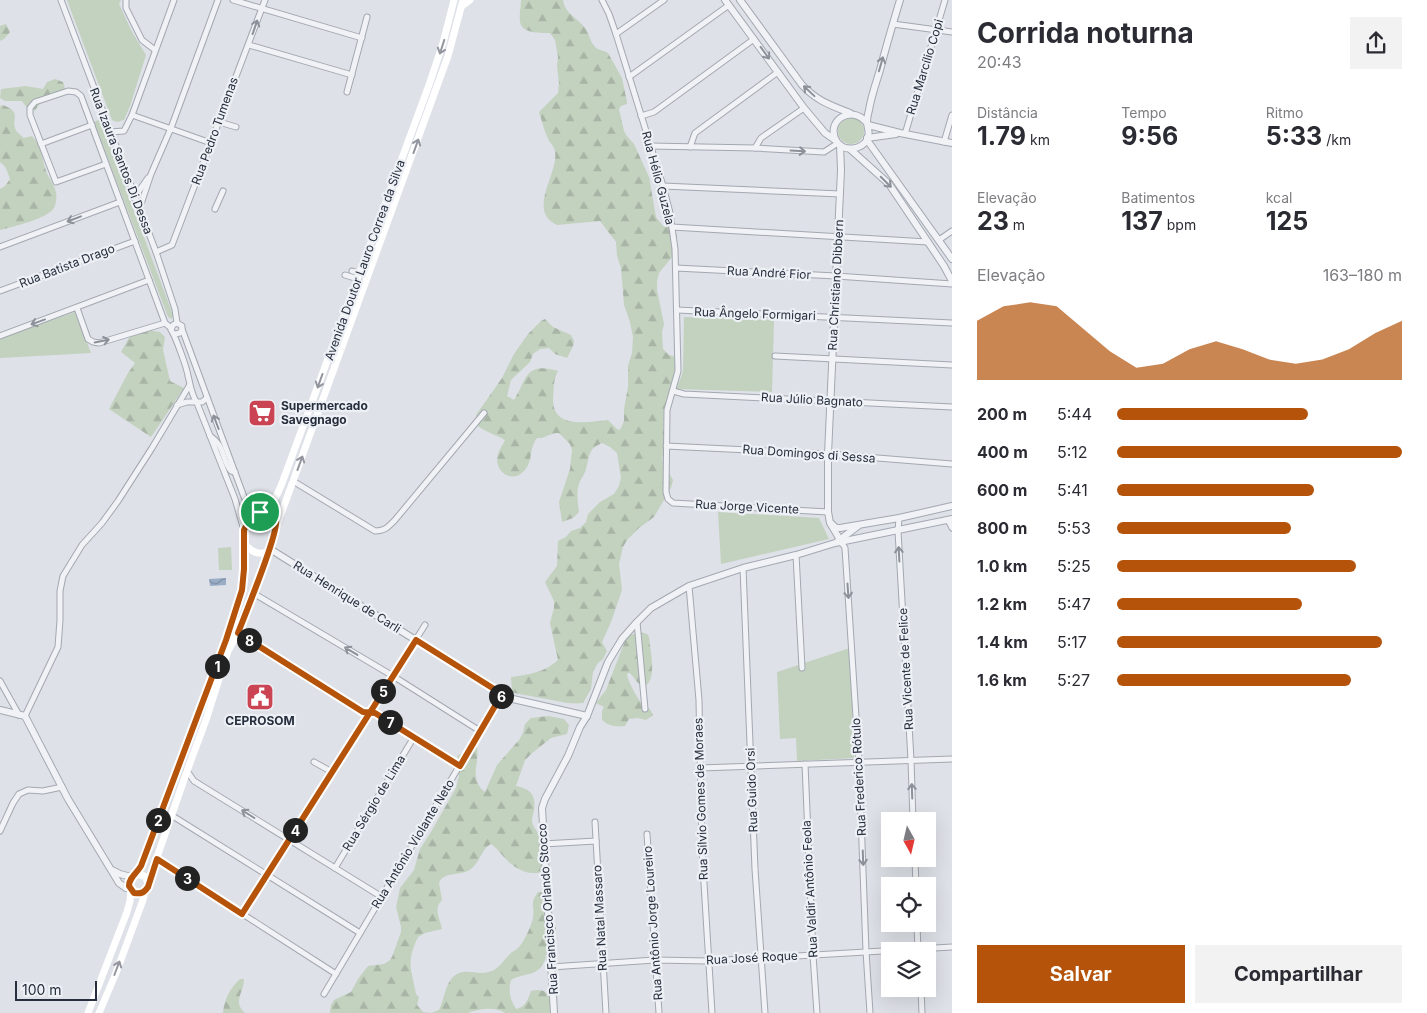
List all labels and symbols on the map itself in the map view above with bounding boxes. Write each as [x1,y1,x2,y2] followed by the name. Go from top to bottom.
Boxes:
[903,17,946,116] street label: Rua Marcílio Copi
[251,20,260,35] one-way arrow
[437,39,446,54] one-way arrow
[759,46,770,60] one-way arrow
[877,57,887,73] one-way arrow
[188,75,241,187] street label: Rua Pedro Tumenas
[802,85,815,97] one-way arrow
[87,86,156,236] street label: Rua Izaura Santos Di Dessa
[639,129,678,226] street label: Rua Hélio Guzela
[412,139,421,155] one-way arrow
[790,146,806,155] one-way arrow
[321,157,408,362] street label: Avenida Doutor Lauro Correa da Silva
[880,176,892,188] one-way arrow
[67,215,83,224] one-way arrow
[825,219,846,351] street label: Rua Christiano Dibbern
[17,240,117,291] street label: Rua Batista Drago
[727,263,812,282] street label: Rua André Fior
[694,304,816,323] street label: Rua Ângelo Formigari
[31,318,46,327] one-way arrow
[94,335,110,345] one-way arrow
[315,373,324,388] one-way arrow
[761,389,863,410] street label: Rua Júlio Bagnato
[247,398,277,428] supermarket icon: Supermercado Savegnago
[281,398,368,427] place label: Supermercado Savegnago
[211,415,220,431] one-way arrow
[742,441,876,466] street label: Rua Domingos di Sessa
[296,456,305,472] one-way arrow
[239,491,281,533] pin
[695,496,799,517] street label: Rua Jorge Vicente
[895,547,904,563] one-way arrow
[291,557,404,636] street label: Rua Henrique de Carli
[843,582,852,598] one-way arrow
[895,608,916,730] street label: Rua Vicente de Felice
[236,628,262,652] pin: 8
[344,645,358,655] one-way arrow
[204,654,230,678] pin: 1
[370,678,396,704] pin: 5
[245,682,275,712] public building icon: CEPROSOM
[488,684,514,708] pin: 6
[378,710,402,734] pin: 7
[225,713,295,728] place label: CEPROSOM
[690,718,711,880] street label: Rua Sílvio Gomes de Moraes
[848,718,869,836] street label: Rua Frederico Rótulo
[743,747,760,833] street label: Rua Guido Orsi
[339,752,408,854] street label: Rua Sérgio de Lima
[368,776,457,911] street label: Rua Antônio Violante Neto
[908,783,917,799] one-way arrow
[146,808,170,832] pin: 2
[241,809,255,819] one-way arrow
[881,812,936,868] north arrow
[282,818,308,842] pin: 4
[798,820,821,958] street label: Rua Valdir Antônio Feola
[534,823,561,995] street label: Rua Francisco Orlando Stocco
[640,845,665,1001] street label: Rua Antônio Jorge Loureiro
[858,849,867,865] one-way arrow
[589,865,610,971] street label: Rua Natal Massaro
[174,866,200,890] pin: 3
[706,948,798,967] street label: Rua José Roque
[113,961,123,976] one-way arrow
[15,978,98,1001] scale bar

